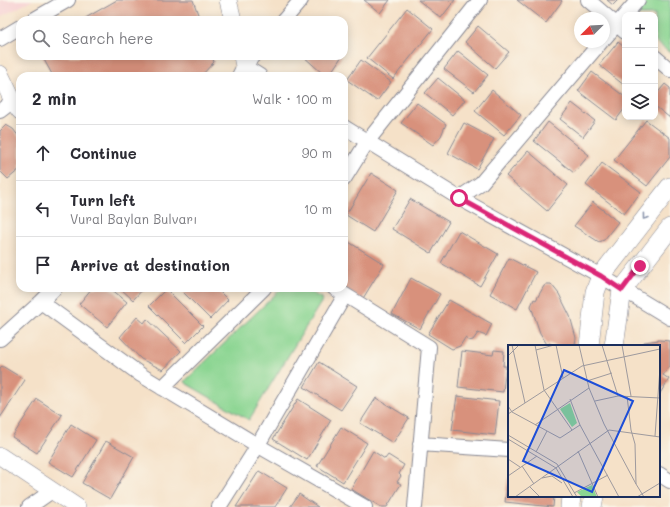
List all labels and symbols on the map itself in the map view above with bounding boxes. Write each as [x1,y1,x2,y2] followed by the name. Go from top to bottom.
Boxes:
[574,12,610,48] north arrow
[450,189,468,207] route start
[643,213,650,220] one-way arrow
[631,257,649,275] route end
[508,345,660,497] inset map

